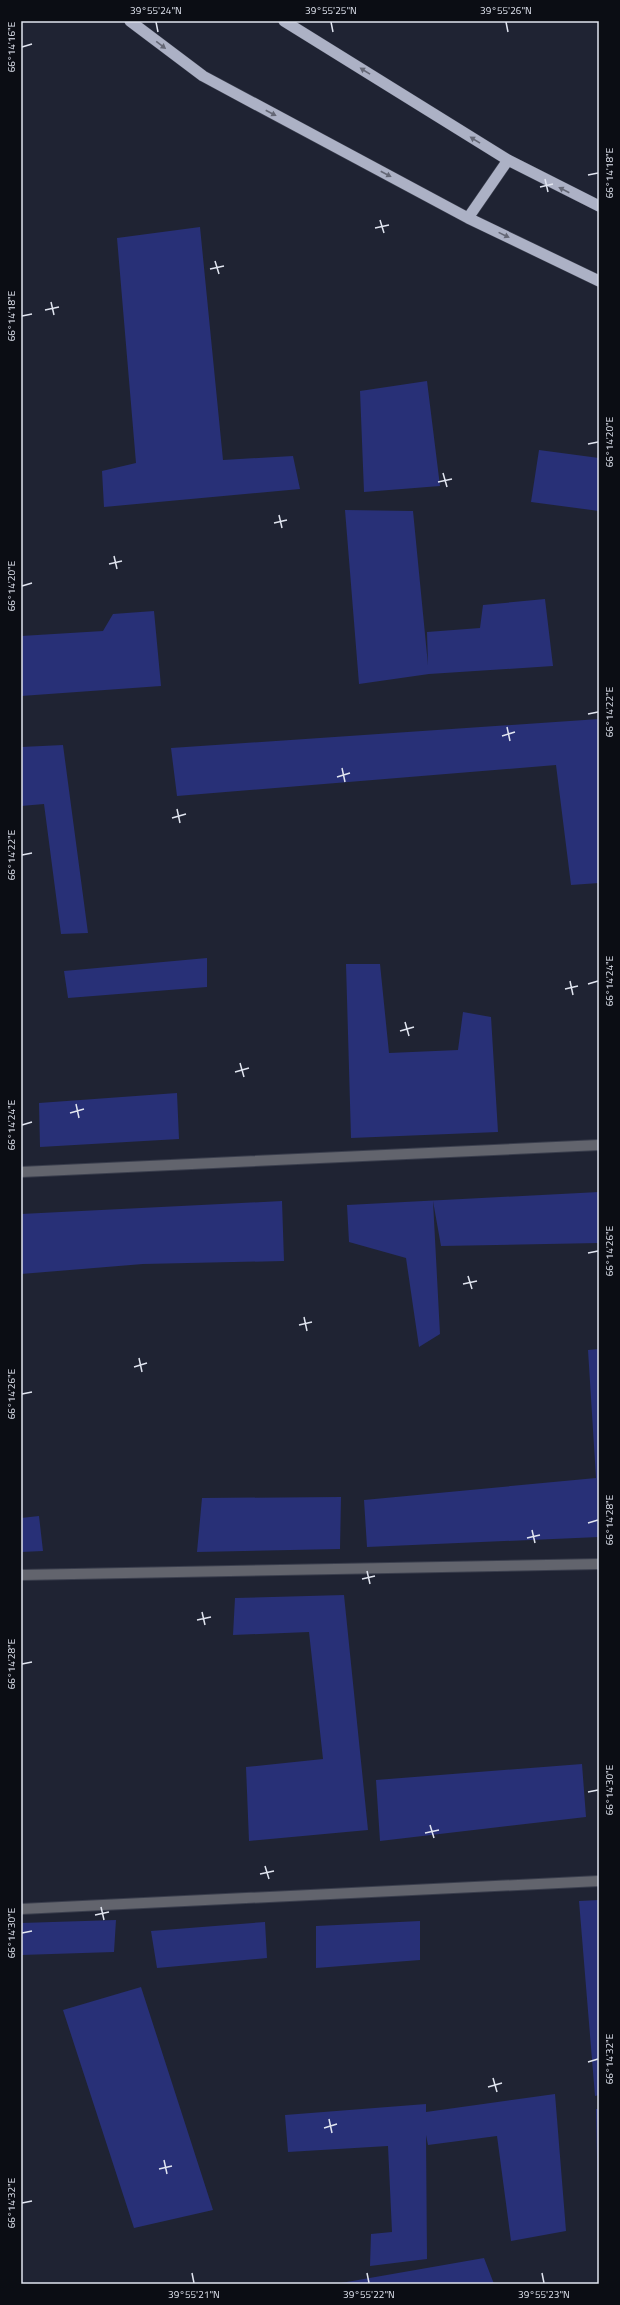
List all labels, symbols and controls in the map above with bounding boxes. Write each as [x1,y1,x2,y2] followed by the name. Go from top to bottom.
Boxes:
[130,3,182,18] text: 39°55'24"N
[305,3,357,18] text: 39°55'25"N
[480,3,532,18] text: 39°55'26"N
[4,21,19,72] text: 66°14'16"E
[155,40,166,49] one-way arrow
[360,67,370,75] one-way arrow
[265,109,277,116] one-way arrow
[469,136,481,143] one-way arrow
[602,147,617,198] text: 66°14'18"E
[380,171,392,177] one-way arrow
[558,186,570,193] one-way arrow
[498,232,509,238] one-way arrow
[4,290,19,341] text: 66°14'18"E
[602,416,617,467] text: 66°14'20"E
[4,560,19,611] text: 66°14'20"E
[602,686,617,737] text: 66°14'22"E
[4,829,19,880] text: 66°14'22"E
[602,955,617,1006] text: 66°14'24"E
[4,1099,19,1150] text: 66°14'24"E
[602,1225,617,1276] text: 66°14'26"E
[4,1368,19,1419] text: 66°14'26"E
[602,1494,617,1545] text: 66°14'28"E
[4,1638,19,1689] text: 66°14'28"E
[602,1764,617,1815] text: 66°14'30"E
[4,1907,19,1958] text: 66°14'30"E
[602,2033,617,2084] text: 66°14'32"E
[4,2177,19,2228] text: 66°14'32"E
[168,2287,220,2302] text: 39°55'21"N
[343,2287,395,2302] text: 39°55'22"N
[518,2287,570,2302] text: 39°55'23"N

